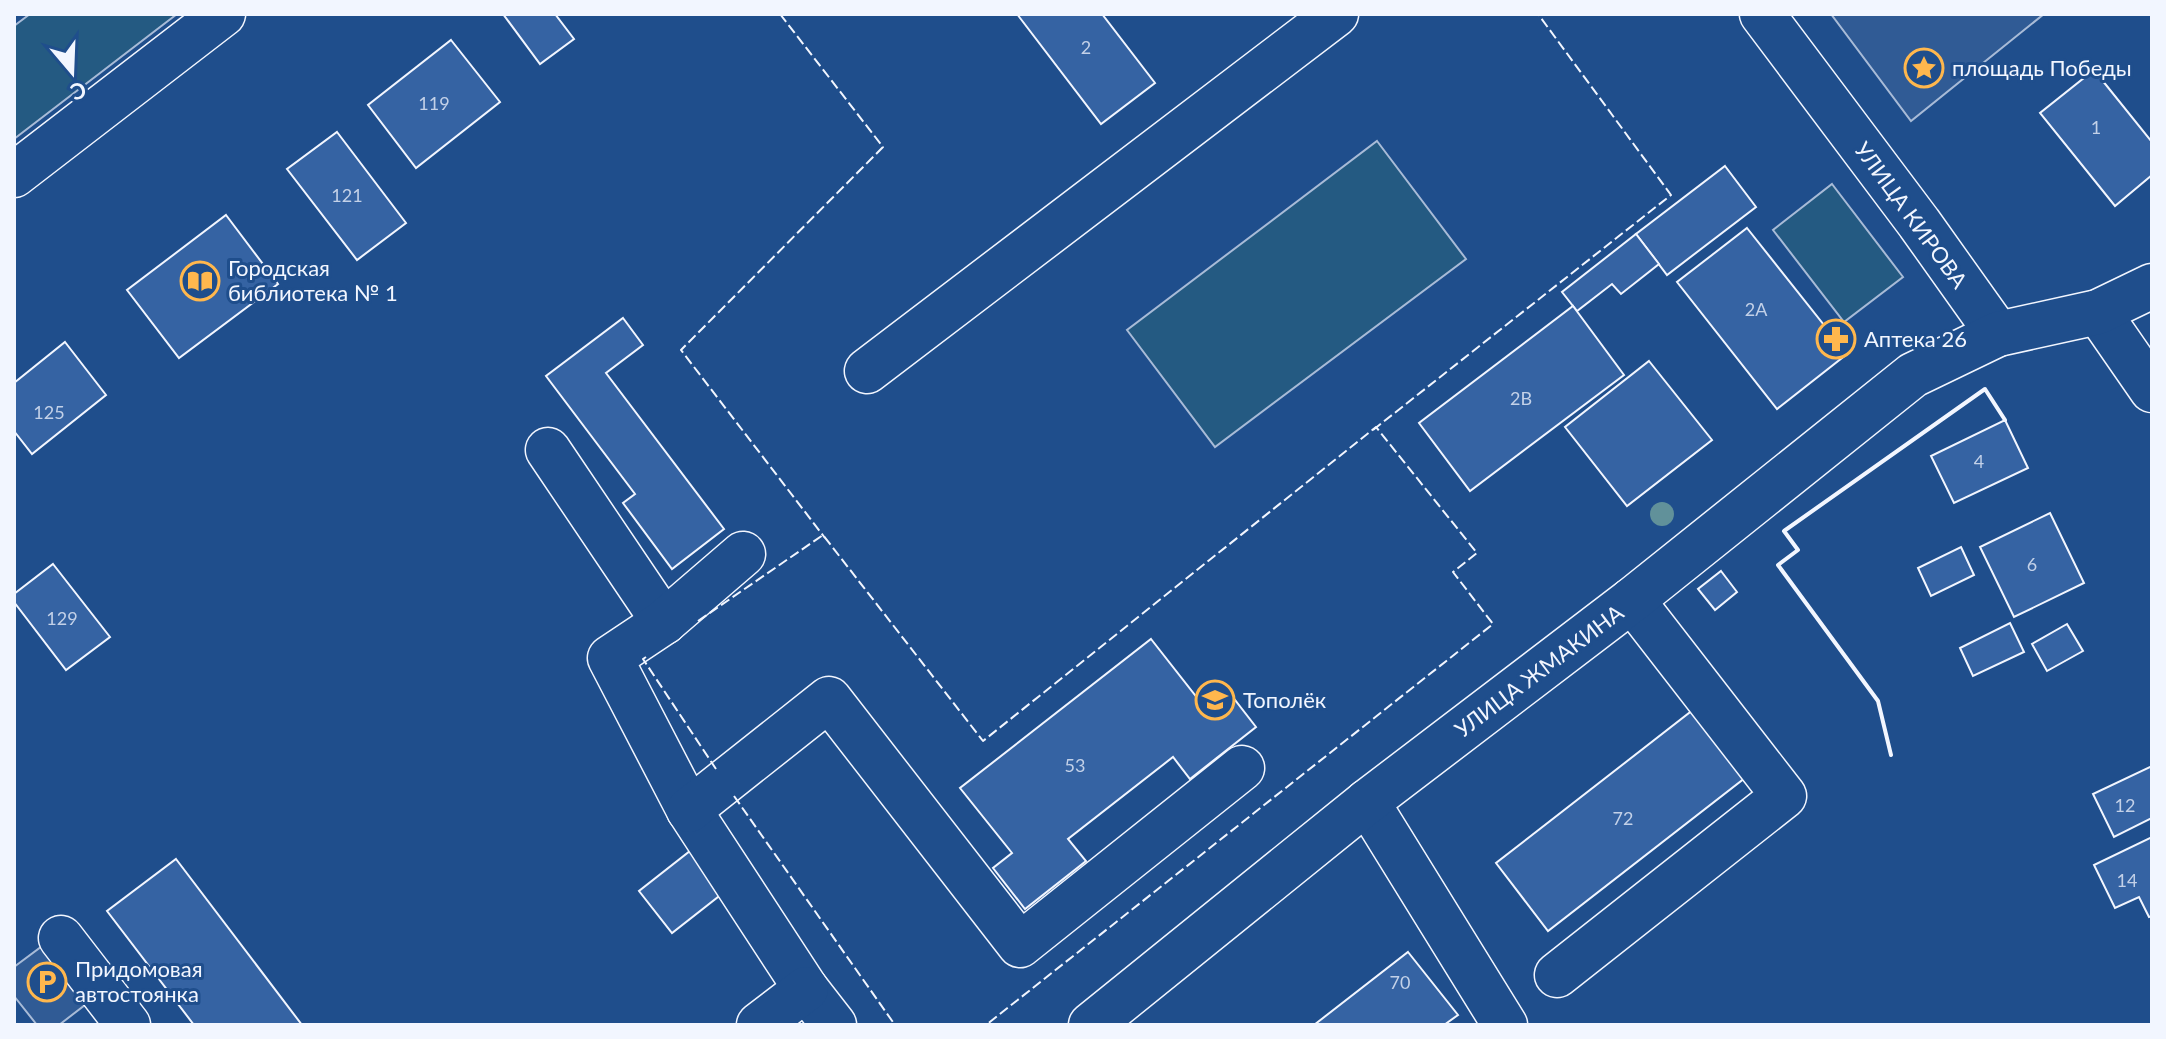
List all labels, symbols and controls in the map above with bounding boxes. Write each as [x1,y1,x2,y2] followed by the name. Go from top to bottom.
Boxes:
[32,32,112,112] north arrow
[1081,36,1091,58] house number: 2
[1903,47,1945,89] place icon: площадь Победы
[1952,54,2132,81] place label: площадь Победы
[67,76,90,107] text: С
[418,92,450,114] house number: 119
[2091,116,2101,138] house number: 1
[1849,136,1974,293] street label: УЛИЦА КИРОВА
[331,184,363,206] house number: 121
[228,254,398,306] place label: Городская библиотека № 1
[179,260,221,302] library icon: Городская библиотека № 1
[1745,298,1768,320] house number: 2А
[1815,318,1857,360] pharmacy icon: Аптека 26
[1864,325,1967,352] place label: Аптека 26
[1510,387,1532,409] house number: 2В
[33,401,65,423] house number: 125
[1974,450,1984,472] house number: 4
[2027,553,2037,575] house number: 6
[1449,598,1628,743] street label: УЛИЦА ЖМАКИНА
[46,607,78,629] house number: 129
[1194,679,1236,721] school or university icon: Тополёк
[1243,686,1327,713] place label: Тополёк
[1065,754,1085,776] house number: 53
[2115,794,2135,816] house number: 12
[1613,807,1633,829] house number: 72
[2117,869,2137,891] house number: 14
[75,955,203,1007] place label: Придомовая автостоянка
[26,961,68,1003] parking icon: Придомовая автостоянка
[1390,971,1410,993] house number: 70

